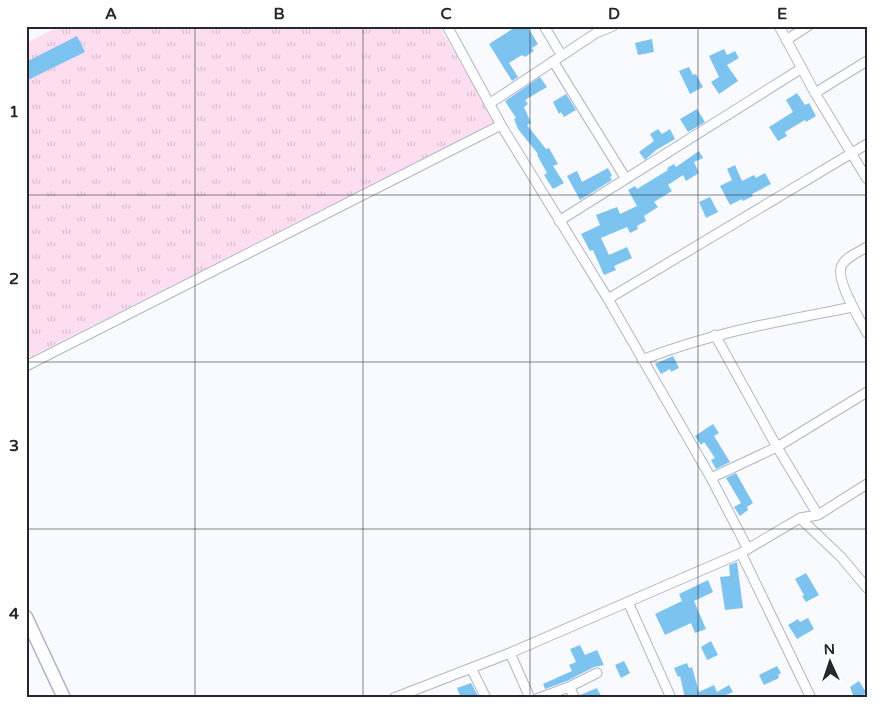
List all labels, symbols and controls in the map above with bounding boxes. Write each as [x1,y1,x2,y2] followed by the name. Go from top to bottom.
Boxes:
[105,4,117,24] text: A
[273,4,285,24] text: B
[440,4,452,24] text: C
[608,4,620,24] text: D
[777,4,787,24] text: E
[9,102,19,122] text: 1
[9,269,19,289] text: 2
[9,436,19,456] text: 3
[9,604,19,624] text: 4
[806,636,856,686] north arrow
[823,641,835,658] text: N

